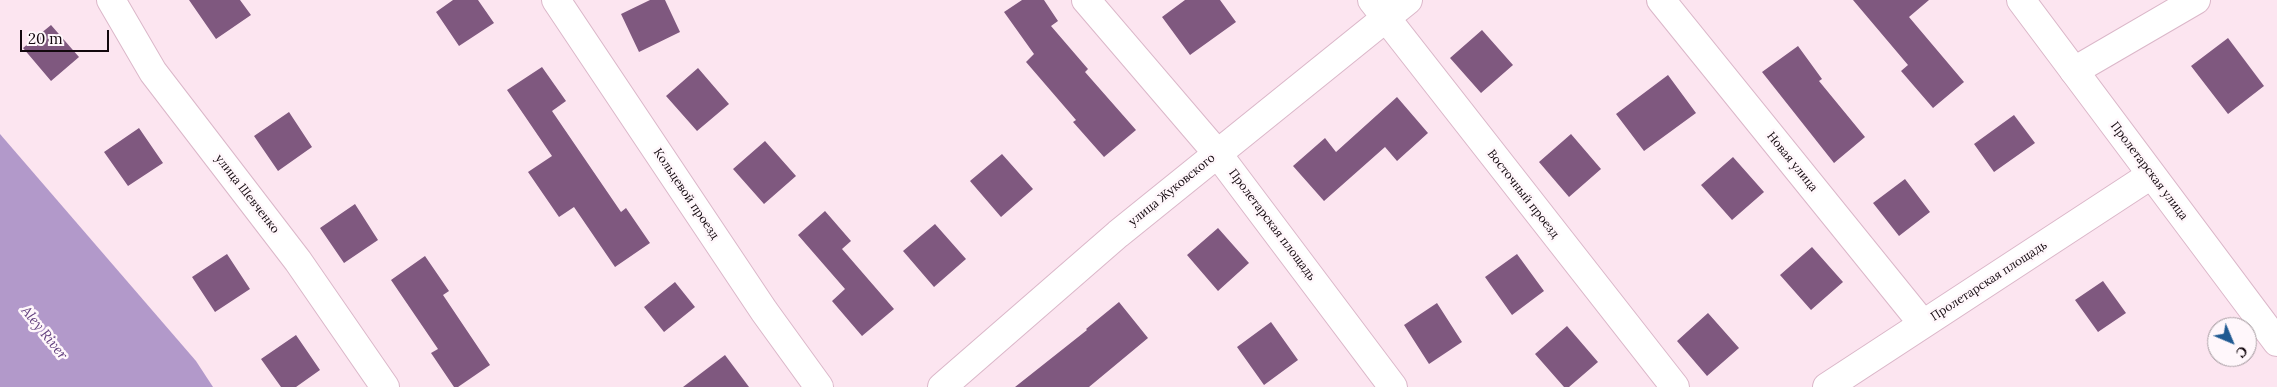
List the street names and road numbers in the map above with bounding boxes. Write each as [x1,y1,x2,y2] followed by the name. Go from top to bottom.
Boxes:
[2107,119,2191,223] street label: Пролетарская улица
[1764,129,1820,195] street label: Новая улица
[650,146,722,242] street label: Кольцевой проезд
[1484,147,1562,241] street label: Восточный проезд
[1126,151,1218,229] street label: улица Жуковского
[212,152,282,236] street label: улица Шевченко
[1225,166,1319,284] street label: Пролетарская площадь
[1928,238,2050,324] street label: Пролетарская площадь

